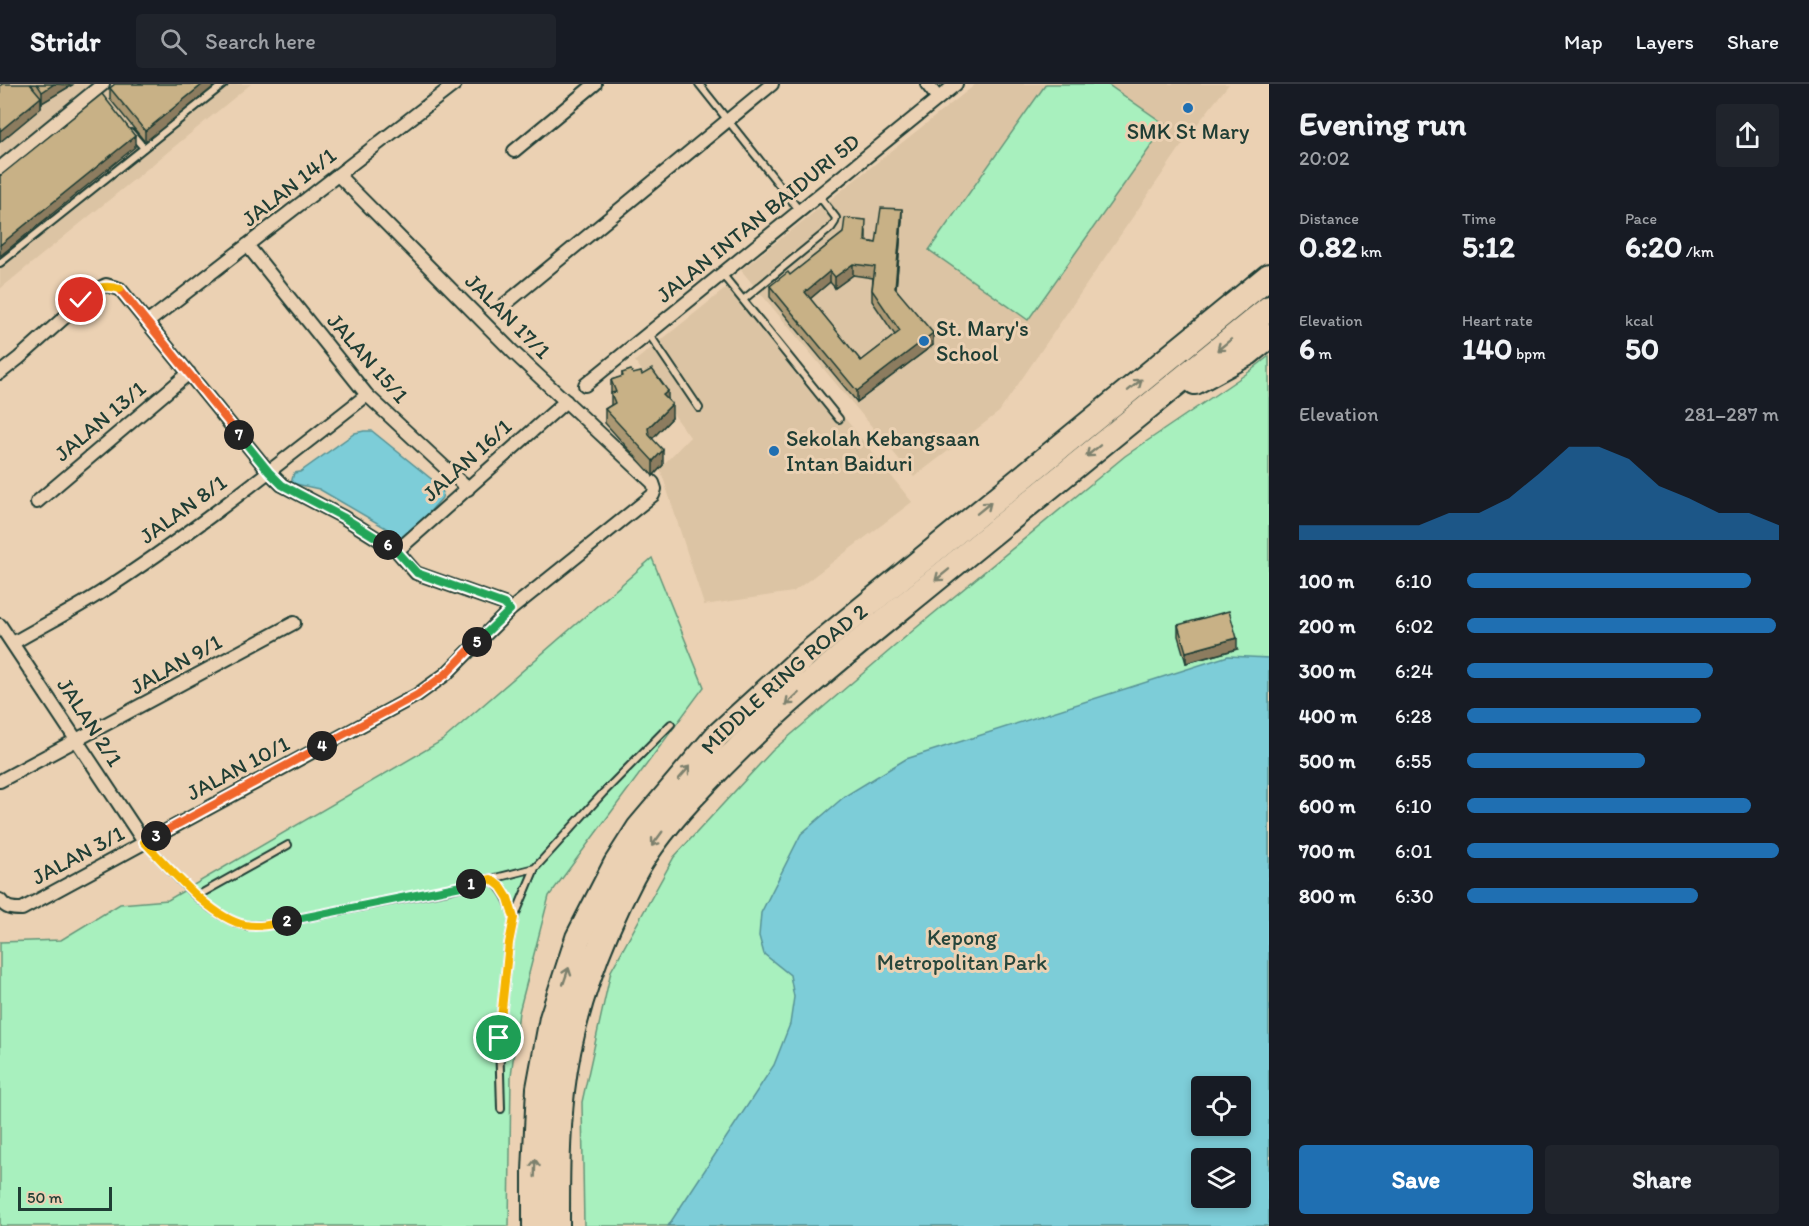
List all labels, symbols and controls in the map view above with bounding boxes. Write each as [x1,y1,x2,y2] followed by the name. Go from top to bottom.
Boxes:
[136,14,556,68] search box
[30,24,100,58] text: Stridr
[157,25,190,58] icon: search
[205,28,316,55] text: Search here
[1564,29,1603,54] text: Map
[1636,29,1694,54] text: Layers
[1727,29,1779,54] text: Share
[1181,101,1195,115] marker: SMK St Mary
[1299,104,1466,143] text: Evening run
[1716,104,1779,167] button: share
[1127,118,1250,145] place label: SMK St Mary
[651,128,865,308] street label: JALAN INTAN BAIDURI 5D
[236,142,342,232] street label: JALAN 14/1
[1299,146,1350,170] text: 20:02
[1299,209,1359,228] text: Distance
[1462,209,1496,228] text: Time
[1625,209,1657,228] text: Pace
[1299,228,1357,265] text: 0.82
[1462,228,1515,265] text: 5:12
[1625,228,1682,265] text: 6:20
[1357,242,1382,261] text: km
[1682,242,1714,261] text: /km
[460,268,556,364] street label: JALAN 17/1
[55,274,106,325] pin
[64,283,97,316] icon: check
[322,307,414,409] street label: JALAN 15/1
[1299,311,1363,330] text: Elevation
[1462,311,1533,330] text: Heart rate
[1625,311,1653,330] text: kcal
[936,315,1029,367] place label: St. Mary's School
[1299,330,1315,367] text: 6
[1462,330,1512,367] text: 140
[1625,330,1659,367] text: 50
[917,334,931,348] marker: St. Mary's School
[1216,338,1232,351] one-way arrow
[1315,344,1332,363] text: m
[1512,344,1546,363] text: bpm
[49,375,151,467] street label: JALAN 13/1
[1127,379,1143,392] one-way arrow
[1299,402,1378,426] text: Elevation
[1684,402,1779,426] text: 281–287 m
[417,413,517,507] street label: JALAN 16/1
[224,420,254,450] pin: 7
[235,425,243,444] text: 7
[786,425,980,477] place label: Sekolah Kebangsaan Intan Baiduri
[767,444,781,458] marker: Sekolah Kebangsaan Intan Baiduri
[1085,445,1101,458] one-way arrow
[134,468,232,550] street label: JALAN 8/1
[976,502,992,515] one-way arrow
[373,530,403,560] pin: 6
[384,535,392,554] text: 6
[934,568,950,581] one-way arrow
[1299,569,1354,593] text: 100 m
[1395,569,1432,593] text: 6:10
[694,597,873,759] street label: MIDDLE RING ROAD 2
[1299,614,1355,638] text: 200 m
[1395,614,1433,638] text: 6:02
[462,627,492,657] pin: 5
[126,628,226,700] street label: JALAN 9/1
[473,632,481,651] text: 5
[1299,659,1356,683] text: 300 m
[1395,659,1433,683] text: 6:24
[51,673,129,771] street label: JALAN 2/1
[785,692,800,706] one-way arrow
[1299,704,1357,728] text: 400 m
[1395,704,1432,728] text: 6:28
[182,730,294,806] street label: JALAN 10/1
[307,731,337,761] pin: 4
[317,736,327,755] text: 4
[1299,749,1355,773] text: 500 m
[1395,749,1431,773] text: 6:55
[677,766,691,781] one-way arrow
[1299,794,1356,818] text: 600 m
[1395,794,1432,818] text: 6:10
[27,819,129,891] street label: JALAN 3/1
[141,821,171,851] pin: 3
[152,826,160,845] text: 3
[650,831,663,847] one-way arrow
[1299,839,1355,863] text: 700 m
[1395,839,1432,863] text: 6:01
[456,869,486,899] pin: 1
[467,874,475,893] text: 1
[1299,884,1356,908] text: 800 m
[1395,884,1434,908] text: 6:30
[272,906,302,936] pin: 2
[283,911,291,930] text: 2
[877,924,1047,976] park label: Kepong Metropolitan Park
[561,967,572,986] one-way arrow
[473,1012,524,1063] pin
[482,1021,515,1054] icon: arrive
[1191,1076,1251,1208] map controls
[1191,1076,1251,1136] button: locate
[1299,1145,1533,1214] button: Save
[1545,1145,1779,1214] button: Share
[1191,1148,1251,1208] button: layers
[529,1158,541,1178] one-way arrow
[18,1184,112,1212] scale bar
[27,1188,62,1207] text: 50 m

